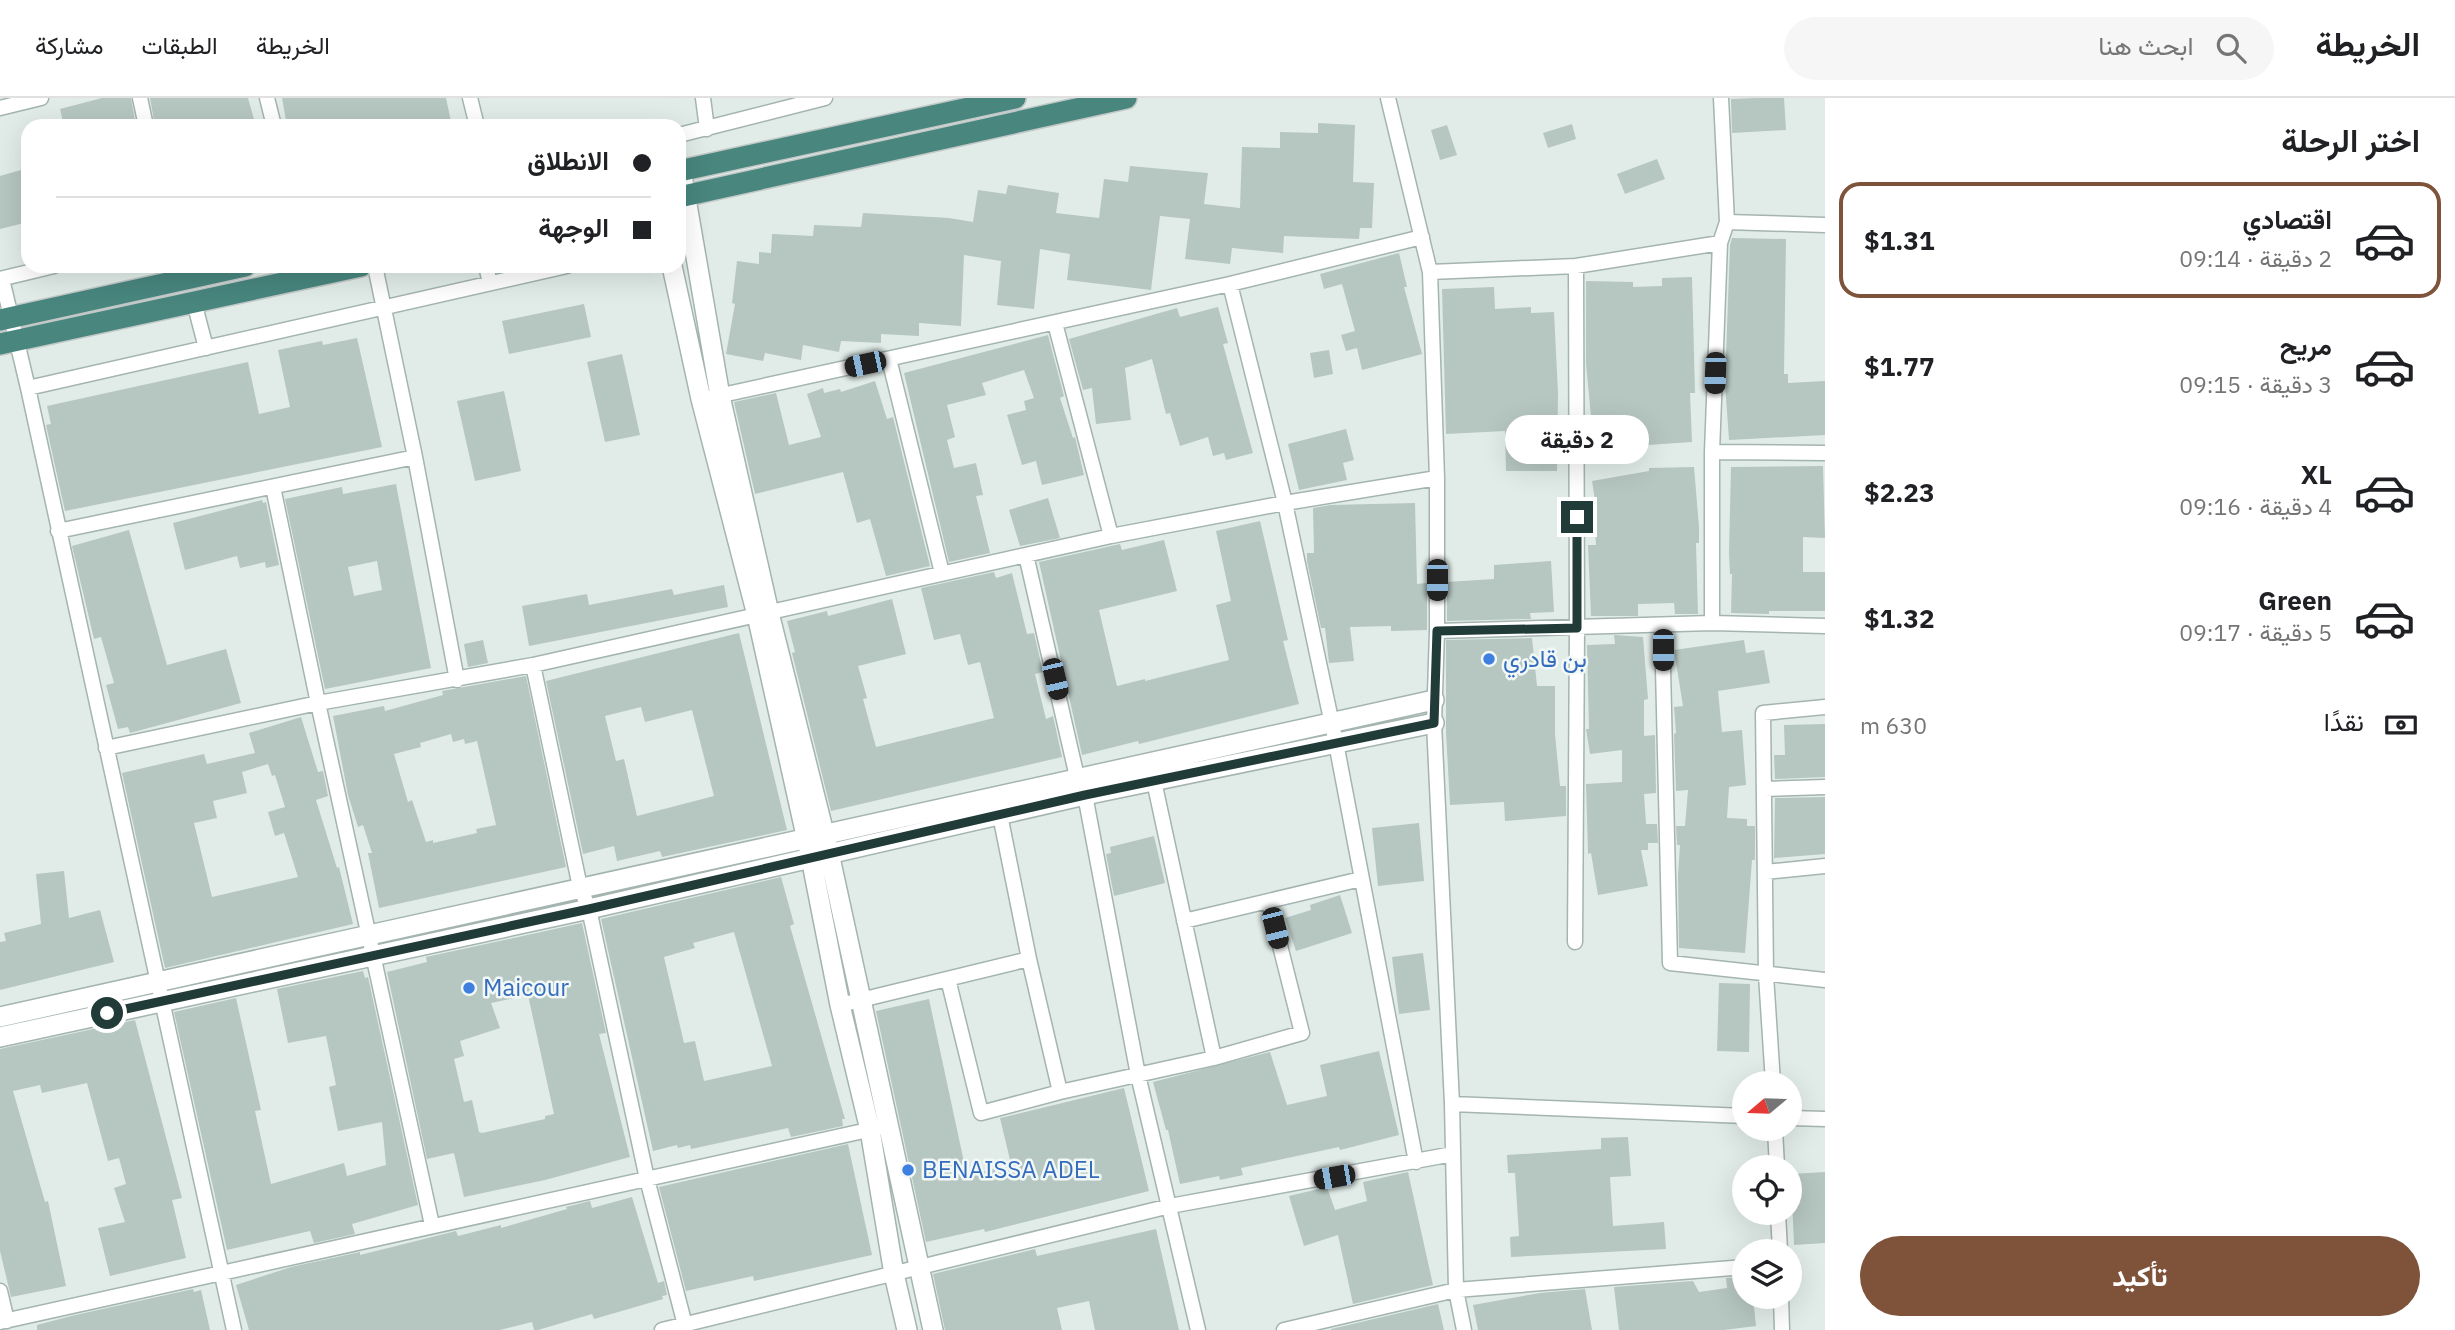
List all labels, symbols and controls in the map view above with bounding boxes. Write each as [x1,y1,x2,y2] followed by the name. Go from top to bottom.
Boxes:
[1784,17,2274,80] search box
[2316,22,2420,65] text: الخريطة
[2098,28,2194,62] text: ابحث هنا
[35,29,103,61] text: مشاركة
[141,29,218,61] text: الطبقات
[256,29,330,61] text: الخريطة
[2212,29,2250,67] icon: search
[2281,119,2420,161] text: اختر الرحلة
[527,143,609,177] text: الانطلاق
[2243,202,2332,236] text: اقتصادي
[2353,209,2416,272] icon: car
[538,210,609,244] text: الوجهة
[1864,223,1935,257] text: $1.31
[2179,243,2332,273] text: 2 دقيقة · 09:14
[2280,328,2332,362] text: مريح
[2353,335,2416,398] icon: car
[843,349,888,379] car
[1864,349,1935,383] text: $1.77
[1704,352,1727,394] car
[2179,369,2332,399] text: 3 دقيقة · 09:15
[1505,416,1649,464] callout: 2 دقيقة
[1540,424,1614,454] text: 2 دقيقة
[2301,457,2332,491] text: XL
[2353,461,2416,524] icon: car
[1864,475,1935,509] text: $2.23
[2179,491,2332,521] text: 4 دقيقة · 09:16
[1561,501,1593,533] route end
[1427,559,1448,601] car
[2258,583,2332,617] text: Green
[2353,587,2416,650] icon: car
[1864,601,1935,635] text: $1.32
[2179,617,2332,647] text: 5 دقيقة · 09:17
[1653,629,1674,671] car
[1503,642,1587,678] place label: بن قادري
[1481,651,1497,667] marker: بن قادري
[1041,656,1070,702] car
[2324,704,2364,738] text: نقدًا
[2382,706,2420,744] icon: cash
[1860,710,1927,740] text: 630 m
[1260,905,1291,951] car
[483,971,569,1003] place label: Maicour
[461,980,477,996] marker: Maicour
[91,997,123,1029] route start
[1732,1071,1802,1141] north arrow
[1732,1071,1802,1309] map controls
[922,1153,1100,1185] place label: BENAISSA ADEL
[1732,1155,1802,1225] button: locate
[900,1162,916,1178] marker: BENAISSA ADEL
[1312,1163,1357,1191] car
[1860,1236,2420,1316] button: تأكيد
[1732,1239,1802,1309] button: layers

